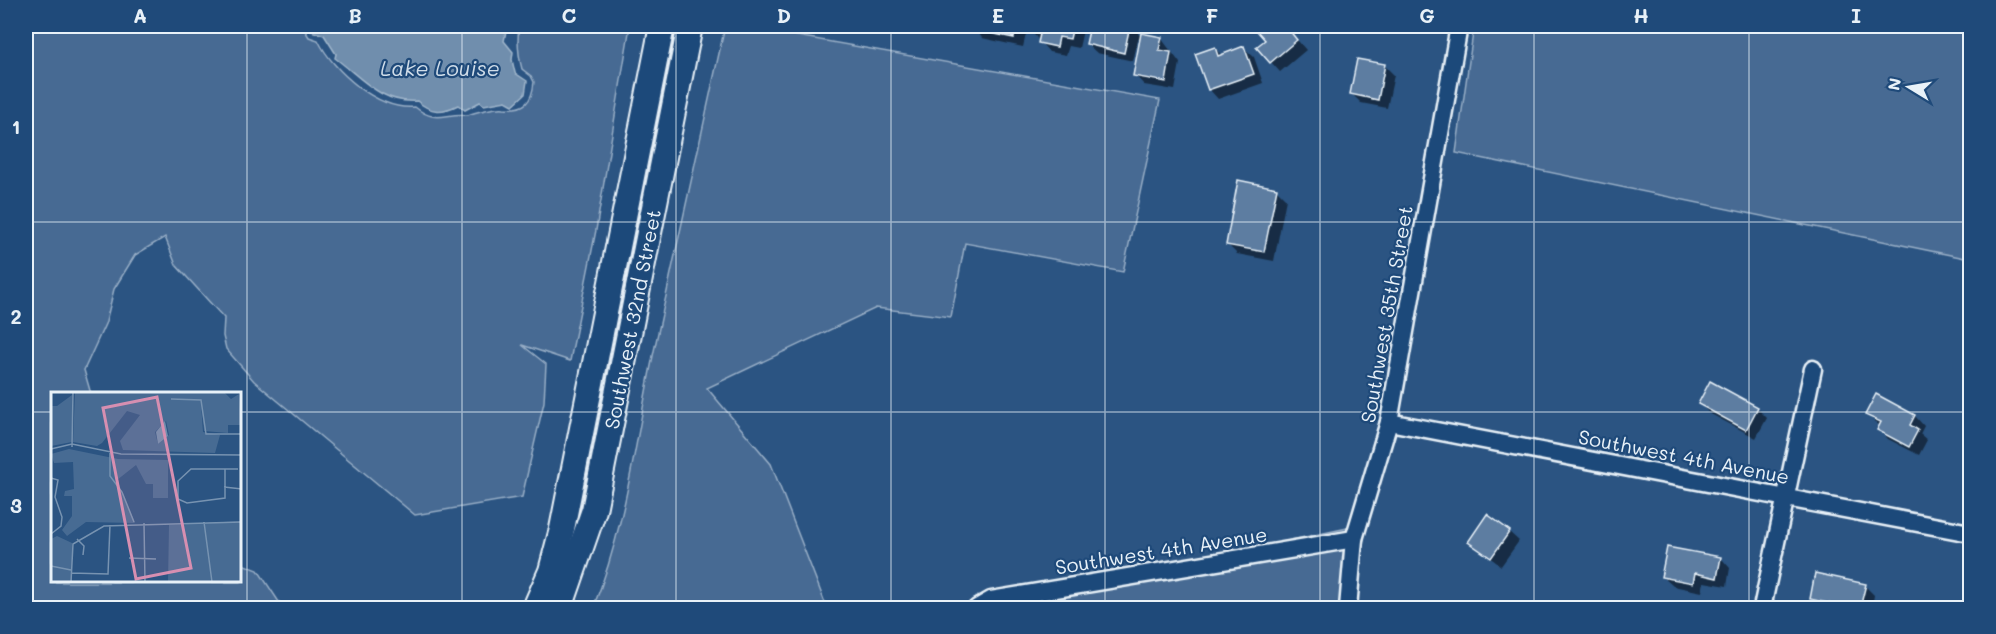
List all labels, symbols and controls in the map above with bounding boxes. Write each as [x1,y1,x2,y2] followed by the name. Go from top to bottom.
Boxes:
[133,2,147,28] text: A
[348,2,362,28] text: B
[562,2,577,28] text: C
[777,2,791,28] text: D
[992,2,1004,28] text: E
[1206,2,1219,28] text: F
[1419,2,1435,28] text: G
[1633,2,1649,28] text: H
[1851,2,1861,28] text: I
[380,54,500,81] water label: Lake Louise
[1879,57,1939,117] north arrow
[1882,76,1905,92] text: N
[12,113,20,139] text: 1
[1354,203,1418,425] street label: Southwest 35th Street
[598,207,666,431] street label: Southwest 32nd Street
[10,303,22,329] text: 2
[51,392,242,583] inset map
[1576,423,1792,489] street label: Southwest 4th Avenue
[10,492,22,518] text: 3
[1053,520,1269,580] street label: Southwest 4th Avenue

